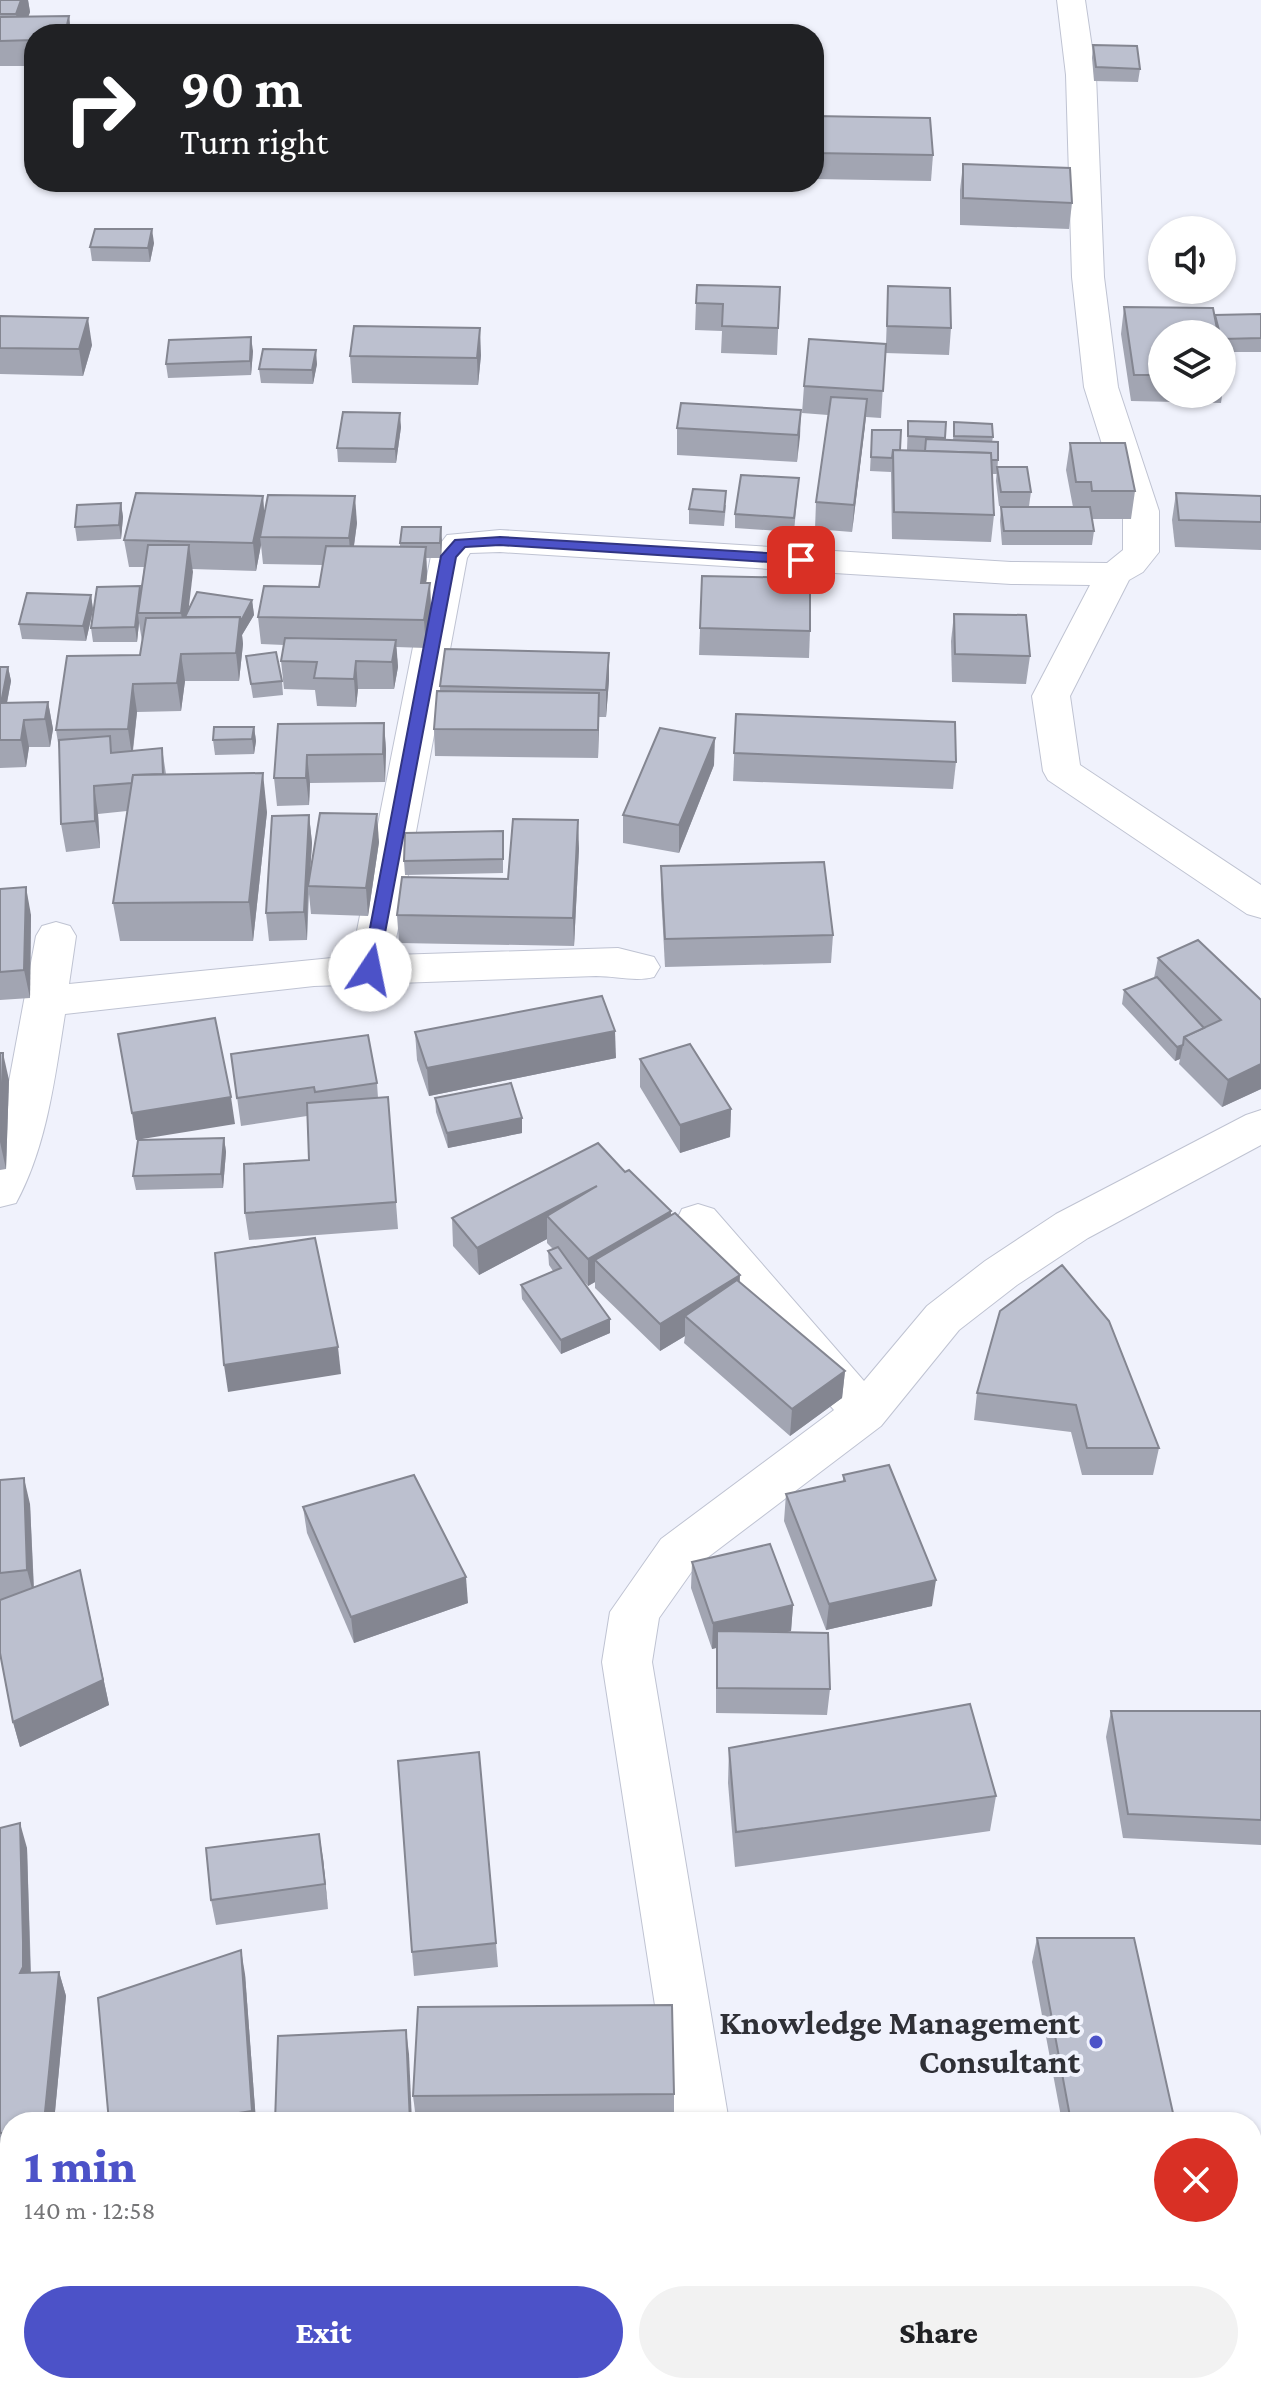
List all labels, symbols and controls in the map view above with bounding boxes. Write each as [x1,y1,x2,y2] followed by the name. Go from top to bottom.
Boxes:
[48,56,152,160] icon: right
[180,57,303,119] text: 90 m
[180,122,328,162] text: Turn right
[1148,216,1236,408] map controls
[1148,216,1236,304] button: sound
[1148,320,1236,408] button: layers
[767,526,835,594] pin
[779,538,823,582] icon: arrive
[328,928,412,1012] position arrow
[719,2004,1081,2080] place label: Knowledge Management Consultant
[1087,2033,1105,2051] marker: Knowledge Management Consultant
[1154,2138,1238,2222] button: close
[24,2139,136,2192] text: 1 min
[24,2196,156,2225] text: 140 m · 12:58
[24,2286,623,2378] button: Exit
[639,2286,1238,2378] button: Share

